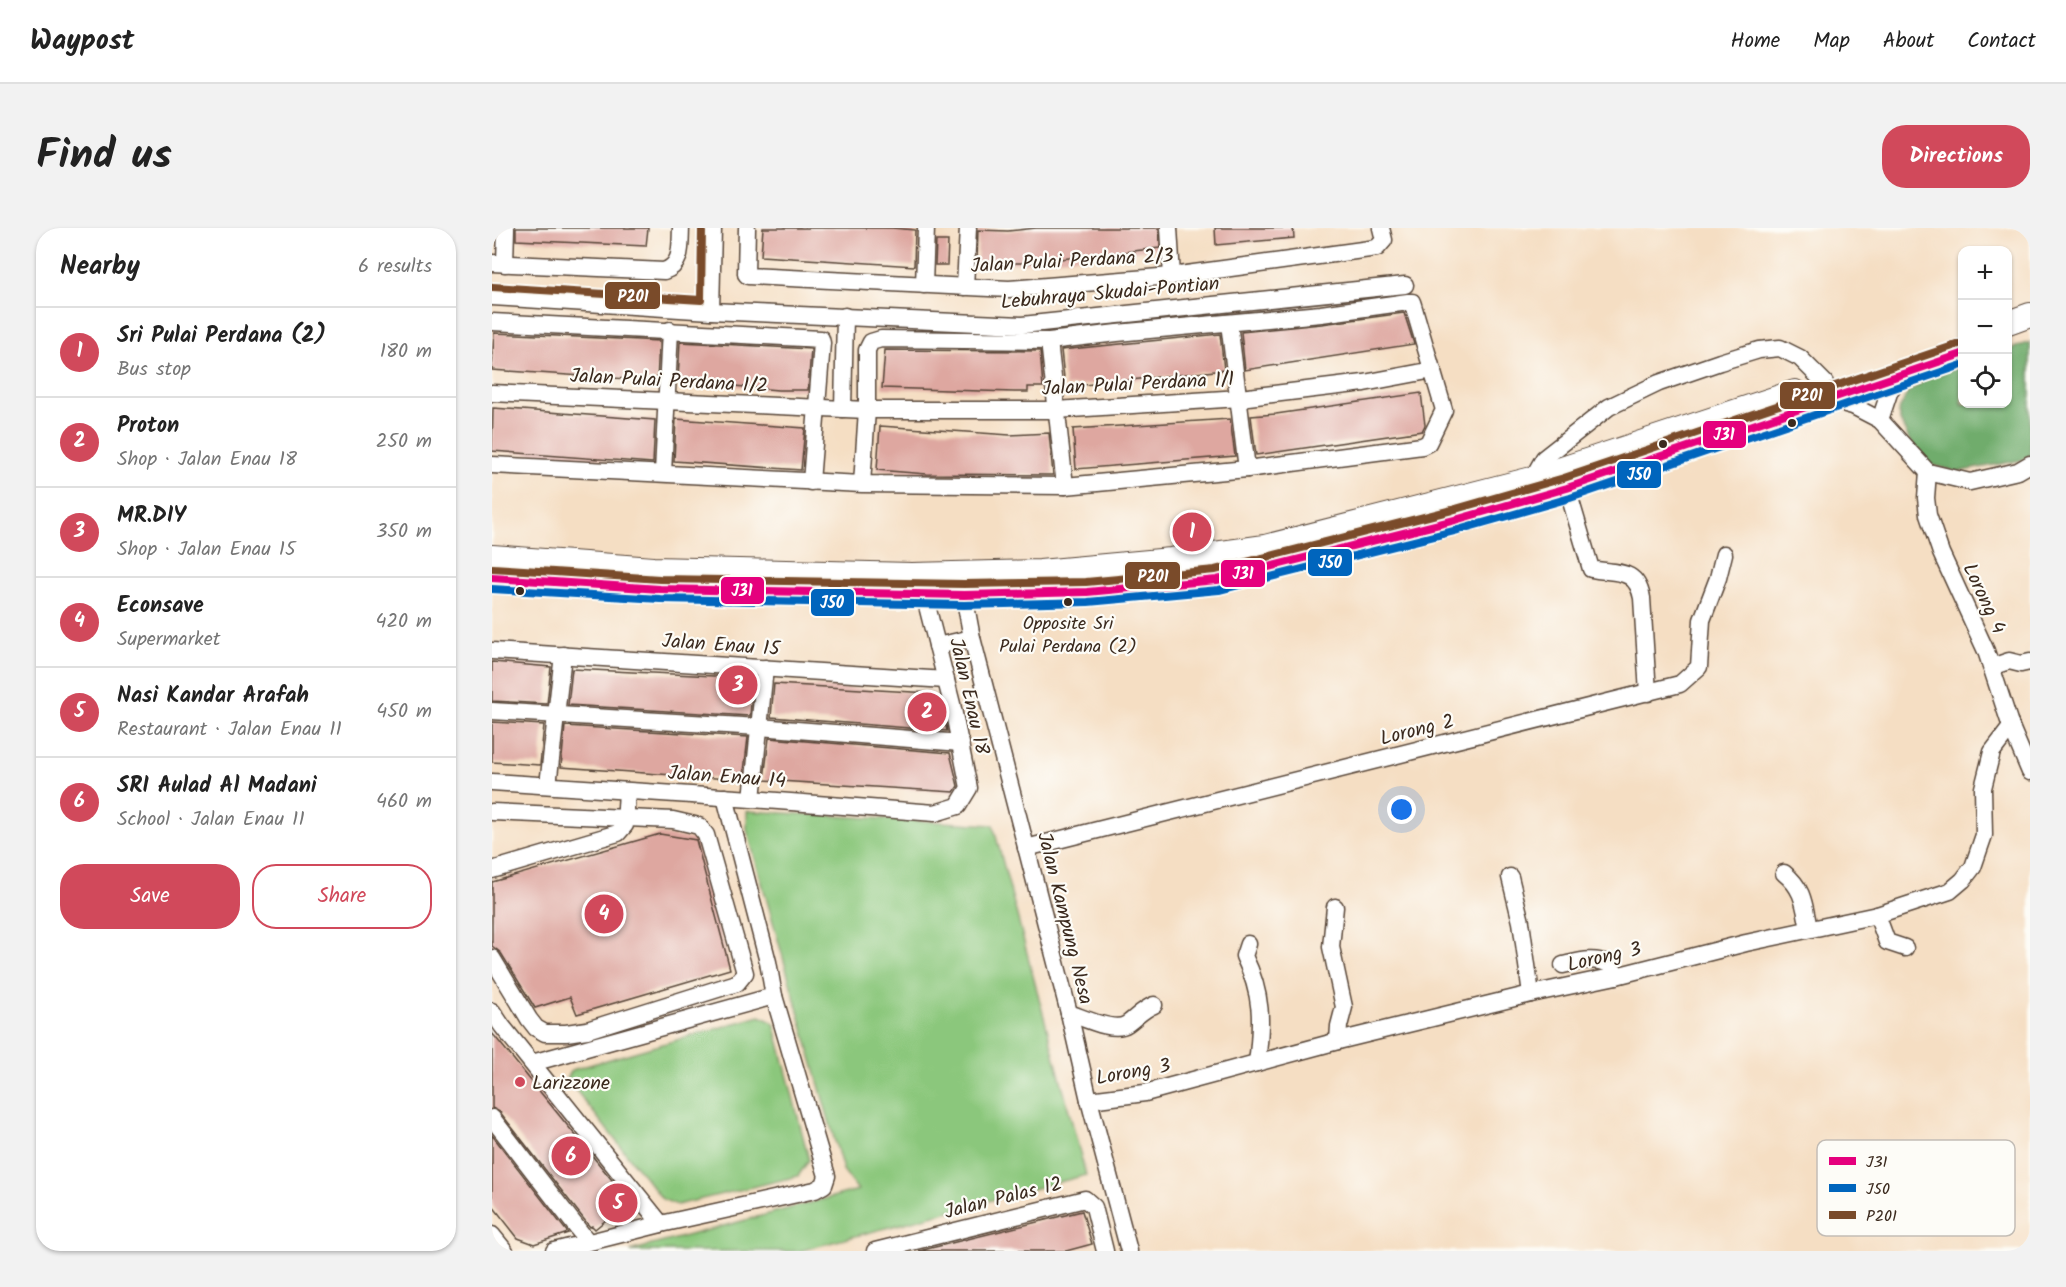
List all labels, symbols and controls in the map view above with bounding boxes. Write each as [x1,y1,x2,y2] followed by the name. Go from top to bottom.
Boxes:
[30,19,134,64] text: Waypost
[1731,25,1780,58] text: Home
[1813,25,1850,58] text: Map
[1883,25,1934,58] text: About
[1967,25,2036,58] text: Contact
[36,123,172,190] text: Find us
[1882,125,2030,188] button: Directions
[970,241,1174,283] street label: Jalan Pulai Perdana 2/3
[60,246,140,288] text: Nearby
[1958,246,2012,408] map controls
[1958,246,2012,300] button: +
[358,251,432,283] text: 6 results
[999,268,1221,320] street label: Lebuhraya Skudai-Pontian
[604,281,661,310] line badge: P201
[617,285,649,310] text: P201
[1958,300,2012,354] button: −
[117,319,326,354] text: Sri Pulai Perdana (2)
[76,336,83,368] text: 1
[380,336,432,368] text: 180 m
[117,354,191,386] text: Bus stop
[1958,354,2012,408] button: locate
[569,361,769,403] street label: Jalan Pulai Perdana 1/2
[1041,364,1235,406] street label: Jalan Pulai Perdana 1/1
[1779,381,1836,410] line badge: P201
[1791,384,1823,409] text: P201
[117,409,179,444] text: Proton
[1786,417,1798,429] unlabelled marker
[1702,420,1747,449] line badge: J31
[1713,423,1735,448] text: J31
[74,426,85,458] text: 2
[376,426,432,458] text: 250 m
[1657,438,1669,450] unlabelled marker
[117,444,297,476] text: Shop · Jalan Enau 18
[1616,460,1662,489] line badge: J50
[1627,463,1652,488] text: J50
[117,499,186,534] text: MR.DIY
[1172,510,1212,554] pin: 1
[74,516,85,548] text: 3
[376,516,432,548] text: 350 m
[117,534,296,566] text: Shop · Jalan Enau 15
[1307,548,1353,577] line badge: J50
[1318,551,1343,576] text: J50
[1953,558,2014,640] street label: Lorong 4
[1220,559,1266,588] line badge: J31
[1124,561,1181,590] line badge: P201
[1232,562,1254,587] text: J31
[1137,565,1169,590] text: P201
[720,576,765,605] line badge: J31
[731,579,753,604] text: J31
[514,585,526,597] unlabelled marker
[810,588,855,617] line badge: J50
[117,589,204,624] text: Econsave
[820,591,845,616] text: J50
[1062,596,1074,608] marker: Opposite Sri Pulai Perdana (2)
[74,606,85,638] text: 4
[375,606,432,638] text: 420 m
[999,610,1137,662] place label: Opposite Sri Pulai Perdana (2)
[117,624,220,656] text: Supermarket
[661,626,782,666] street label: Jalan Enau 15
[939,635,997,759] street label: Jalan Enau 18
[718,662,758,708] pin: 3
[117,679,309,714] text: Nasi Kandar Arafah
[908,690,946,734] pin: 2
[74,696,85,728] text: 5
[376,696,432,728] text: 450 m
[1377,706,1458,756] street label: Lorong 2
[117,714,342,746] text: Restaurant · Jalan Enau 11
[667,758,787,798] street label: Jalan Enau 14
[117,769,317,804] text: SRI Aulad Al Madani
[74,786,85,818] text: 6
[376,786,432,818] text: 460 m
[1387,795,1416,824] your location
[117,804,305,836] text: School · Jalan Enau 11
[1027,829,1101,1008] street label: Jalan Kampung Nesa
[60,864,240,929] button: Save
[252,864,432,929] button: Share
[584,892,624,936] pin: 4
[1564,934,1645,982] street label: Lorong 3
[1094,1051,1173,1095] street label: Lorong 3
[532,1068,610,1100] place label: Larizzone
[513,1075,527,1089] marker: Larizzone
[552,1134,590,1178] pin: 6
[1817,1140,2015,1236] legend
[1866,1150,1888,1175] text: J31
[941,1169,1066,1229] street label: Jalan Palas 12
[1866,1177,1890,1202] text: J50
[598,1180,638,1226] pin: 5
[1866,1204,1897,1229] text: P201

